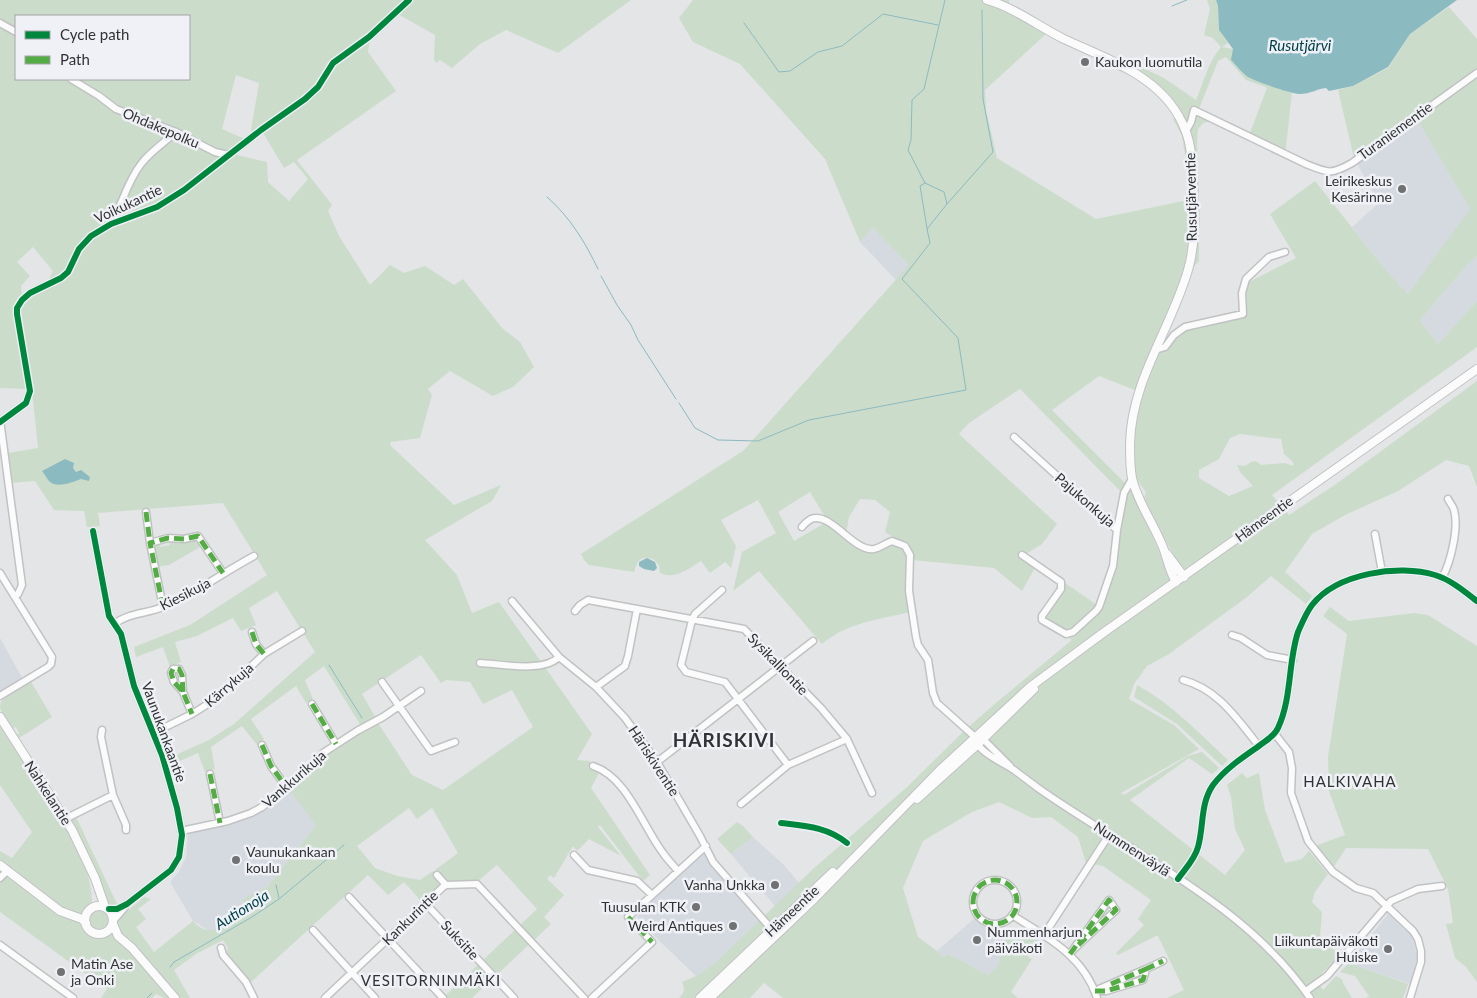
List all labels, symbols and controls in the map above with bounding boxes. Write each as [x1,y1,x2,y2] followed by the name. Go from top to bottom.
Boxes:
[15,15,190,80] legend
[60,25,129,43] text: Cycle path
[1269,36,1332,54] water label: Rusutjärvi
[60,50,90,68] text: Path
[1095,53,1202,70] place label: Kaukon luomutila
[1079,56,1091,68] marker: Kaukon luomutila
[1354,98,1435,163] street label: Turaniementie
[120,104,202,151] street label: Ohdakepolku
[1181,152,1200,242] street label: Rusutjärventie
[1325,172,1392,205] place label: Leirikeskus Kesärinne
[91,181,164,227] street label: Voikukantie
[1396,183,1408,195] marker: Leirikeskus Kesärinne
[1052,469,1119,530] street label: Pajukonkuja
[1231,492,1296,545] street label: Hämeentie
[157,574,213,614] street label: Kiesikuja
[745,629,812,698] street label: Sysikalliontie
[201,659,256,710] street label: Kärrykuja
[138,679,190,784] street label: Vaunukankaantie
[625,722,683,799] street label: Häriskiventie
[673,728,775,751] district label: HÄRISKIVI
[258,746,329,811] street label: Vankkurikuja
[21,757,76,828] street label: Nahkelantie
[1303,772,1397,790] district label: HALKIVAHA
[1091,818,1174,880] street label: Nummenväylä
[246,843,336,876] place label: Vaunukankaan koulu
[230,854,242,866] marker: Vaunukankaan koulu
[684,876,765,893] place label: Vanha Unkka
[769,879,781,891] marker: Vanha Unkka
[761,881,822,940] street label: Hämeentie
[210,885,272,933] water label: Autionoja
[378,887,441,948] street label: Kankurintie
[601,898,687,915] place label: Tuusulan KTK
[690,901,702,913] marker: Tuusulan KTK
[438,916,483,963] street label: Suksitie
[628,917,723,934] place label: Weird Antiques
[727,920,739,932] marker: Weird Antiques
[987,923,1082,956] place label: Nummenharjun päiväkoti
[1274,932,1378,965] place label: Liikuntapäiväkoti Huiske
[971,934,983,946] marker: Nummenharjun päiväkoti
[1382,943,1394,955] marker: Liikuntapäiväkoti Huiske
[70,955,133,988] place label: Matin Ase ja Onki
[55,966,67,978] marker: Matin Ase ja Onki
[361,971,501,989] district label: VESITORNINMÄKI

